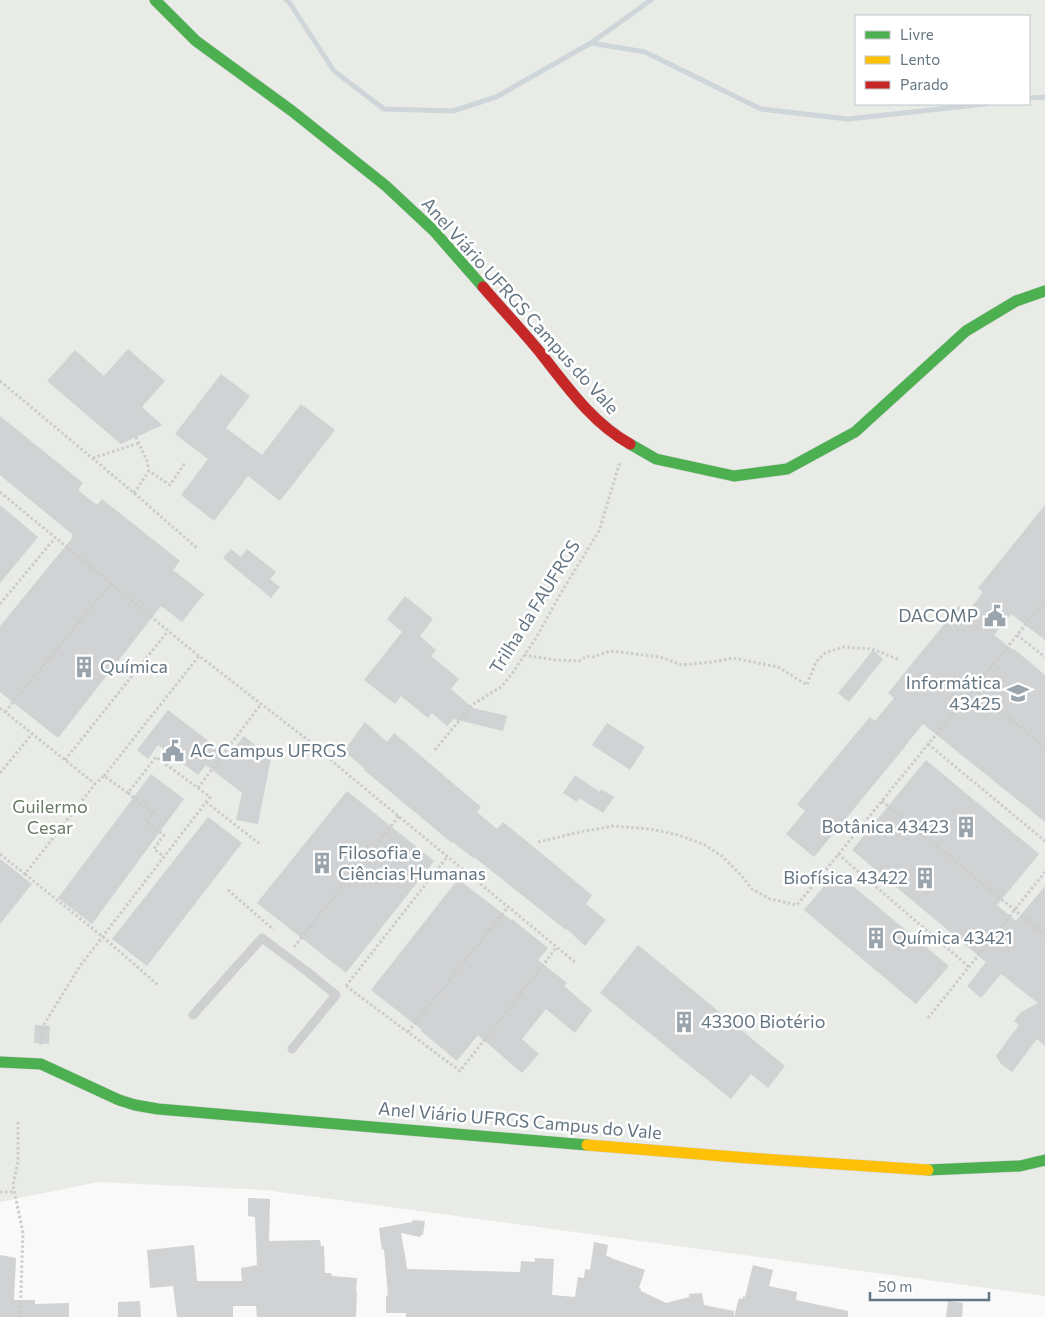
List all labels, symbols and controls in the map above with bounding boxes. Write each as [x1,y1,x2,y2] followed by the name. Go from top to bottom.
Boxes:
[855,15,1030,105] legend
[900,25,934,43] text: Livre
[900,50,940,68] text: Lento
[900,75,949,93] text: Parado
[417,192,624,418] street label: Anel Viário UFRGS Campus do Vale
[484,536,584,677] street label: Trilha da FAUFRGS
[982,603,1008,629] public building icon: DACOMP
[898,604,978,626] place label: DACOMP
[71,654,97,680] building icon: Química
[100,655,168,677] place label: Química
[906,671,1001,714] place label: Informática 43425
[1005,680,1031,706] school or university icon: Informática 43425
[160,738,186,764] public building icon: AC Campus UFRGS
[190,739,346,761] place label: AC Campus UFRGS
[12,795,88,838] park label: Guilermo Cesar
[953,814,979,840] building icon: Botânica 43423
[821,815,949,837] place label: Botânica 43423
[338,841,486,884] place label: Filosofia e Ciências Humanas
[309,850,335,876] building icon: Filosofia e Ciências Humanas
[912,865,938,891] building icon: Biofísica 43422
[783,866,908,888] place label: Biofísica 43422
[863,925,889,951] building icon: Química 43421
[892,926,1013,948] place label: Química 43421
[671,1009,697,1035] building icon: 43300 Biotério
[701,1010,825,1032] place label: 43300 Biotério
[378,1097,663,1143] street label: Anel Viário UFRGS Campus do Vale
[870,1270,989,1302] scale bar
[878,1277,912,1295] text: 50 m

